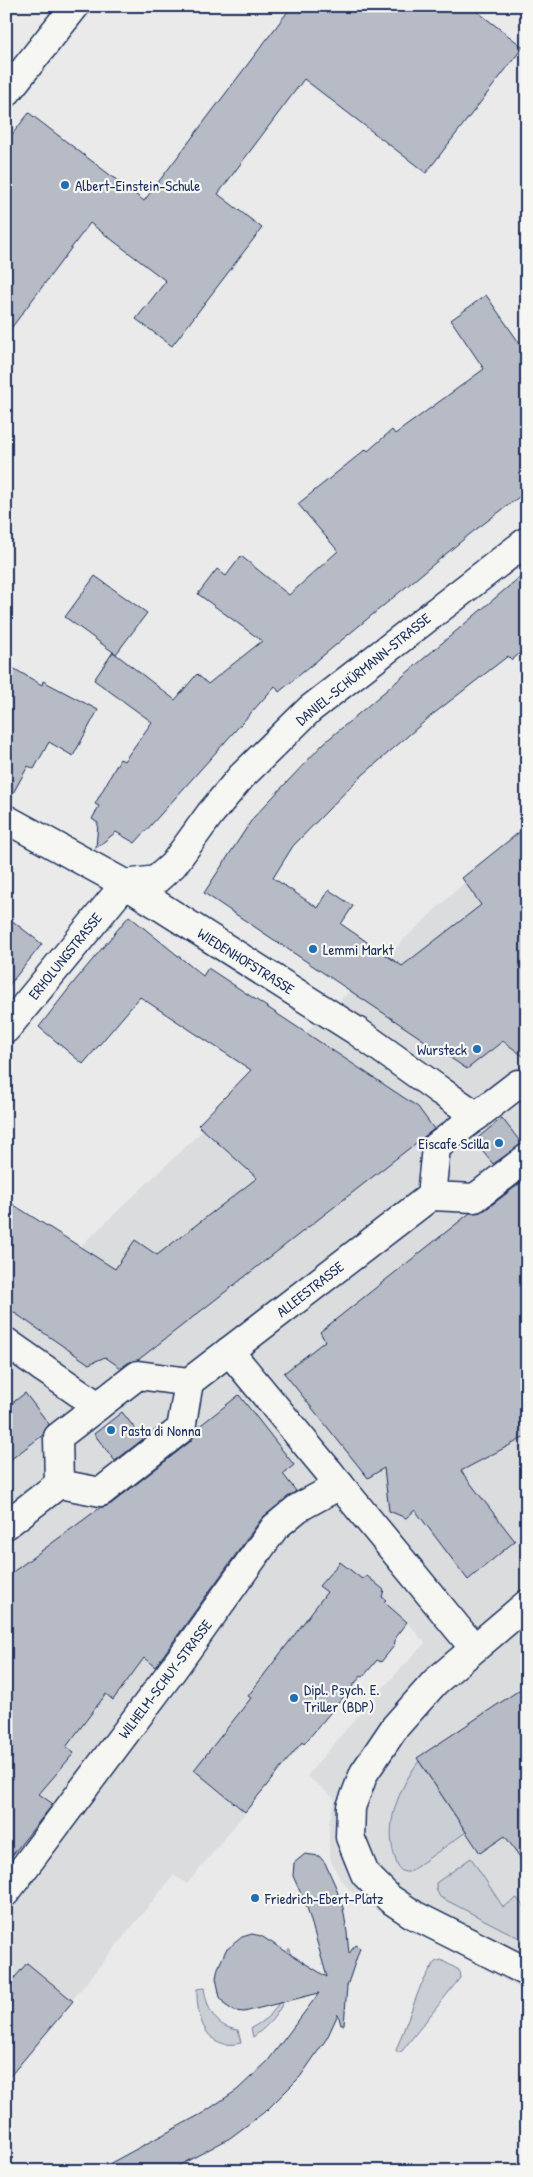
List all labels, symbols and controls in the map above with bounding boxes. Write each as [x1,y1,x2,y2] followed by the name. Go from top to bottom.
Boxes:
[75,175,200,196] place label: Albert-Einstein-Schule
[59,179,71,191] marker: Albert-Einstein-Schule
[291,608,435,730] street label: DANIEL-SCHÜRMANN-STRASSE
[23,908,107,1004] street label: ERHOLUNGSTRASSE
[194,923,299,999] street label: WIEDENHOFSTRASSE
[323,939,395,960] place label: Lemmi Markt
[307,943,319,955] marker: Lemmi Markt
[417,1039,467,1060] place label: Wursteck
[471,1043,483,1055] marker: Wursteck
[418,1133,489,1154] place label: Eiscafe Scilla
[493,1137,505,1149] marker: Eiscafe Scilla
[272,1256,348,1322] street label: ALLEESTRASSE
[121,1420,201,1441] place label: Pasta di Nonna
[105,1424,117,1436] marker: Pasta di Nonna
[113,1615,217,1743] street label: WILHELM-SCHUY-STRASSE
[304,1679,380,1717] place label: Dipl. Psych. E. Triller (BDP)
[288,1692,300,1704] marker: Dipl. Psych. E. Triller (BDP)
[264,1888,384,1909] place label: Friedrich-Ebert-Platz
[249,1892,261,1904] marker: Friedrich-Ebert-Platz

